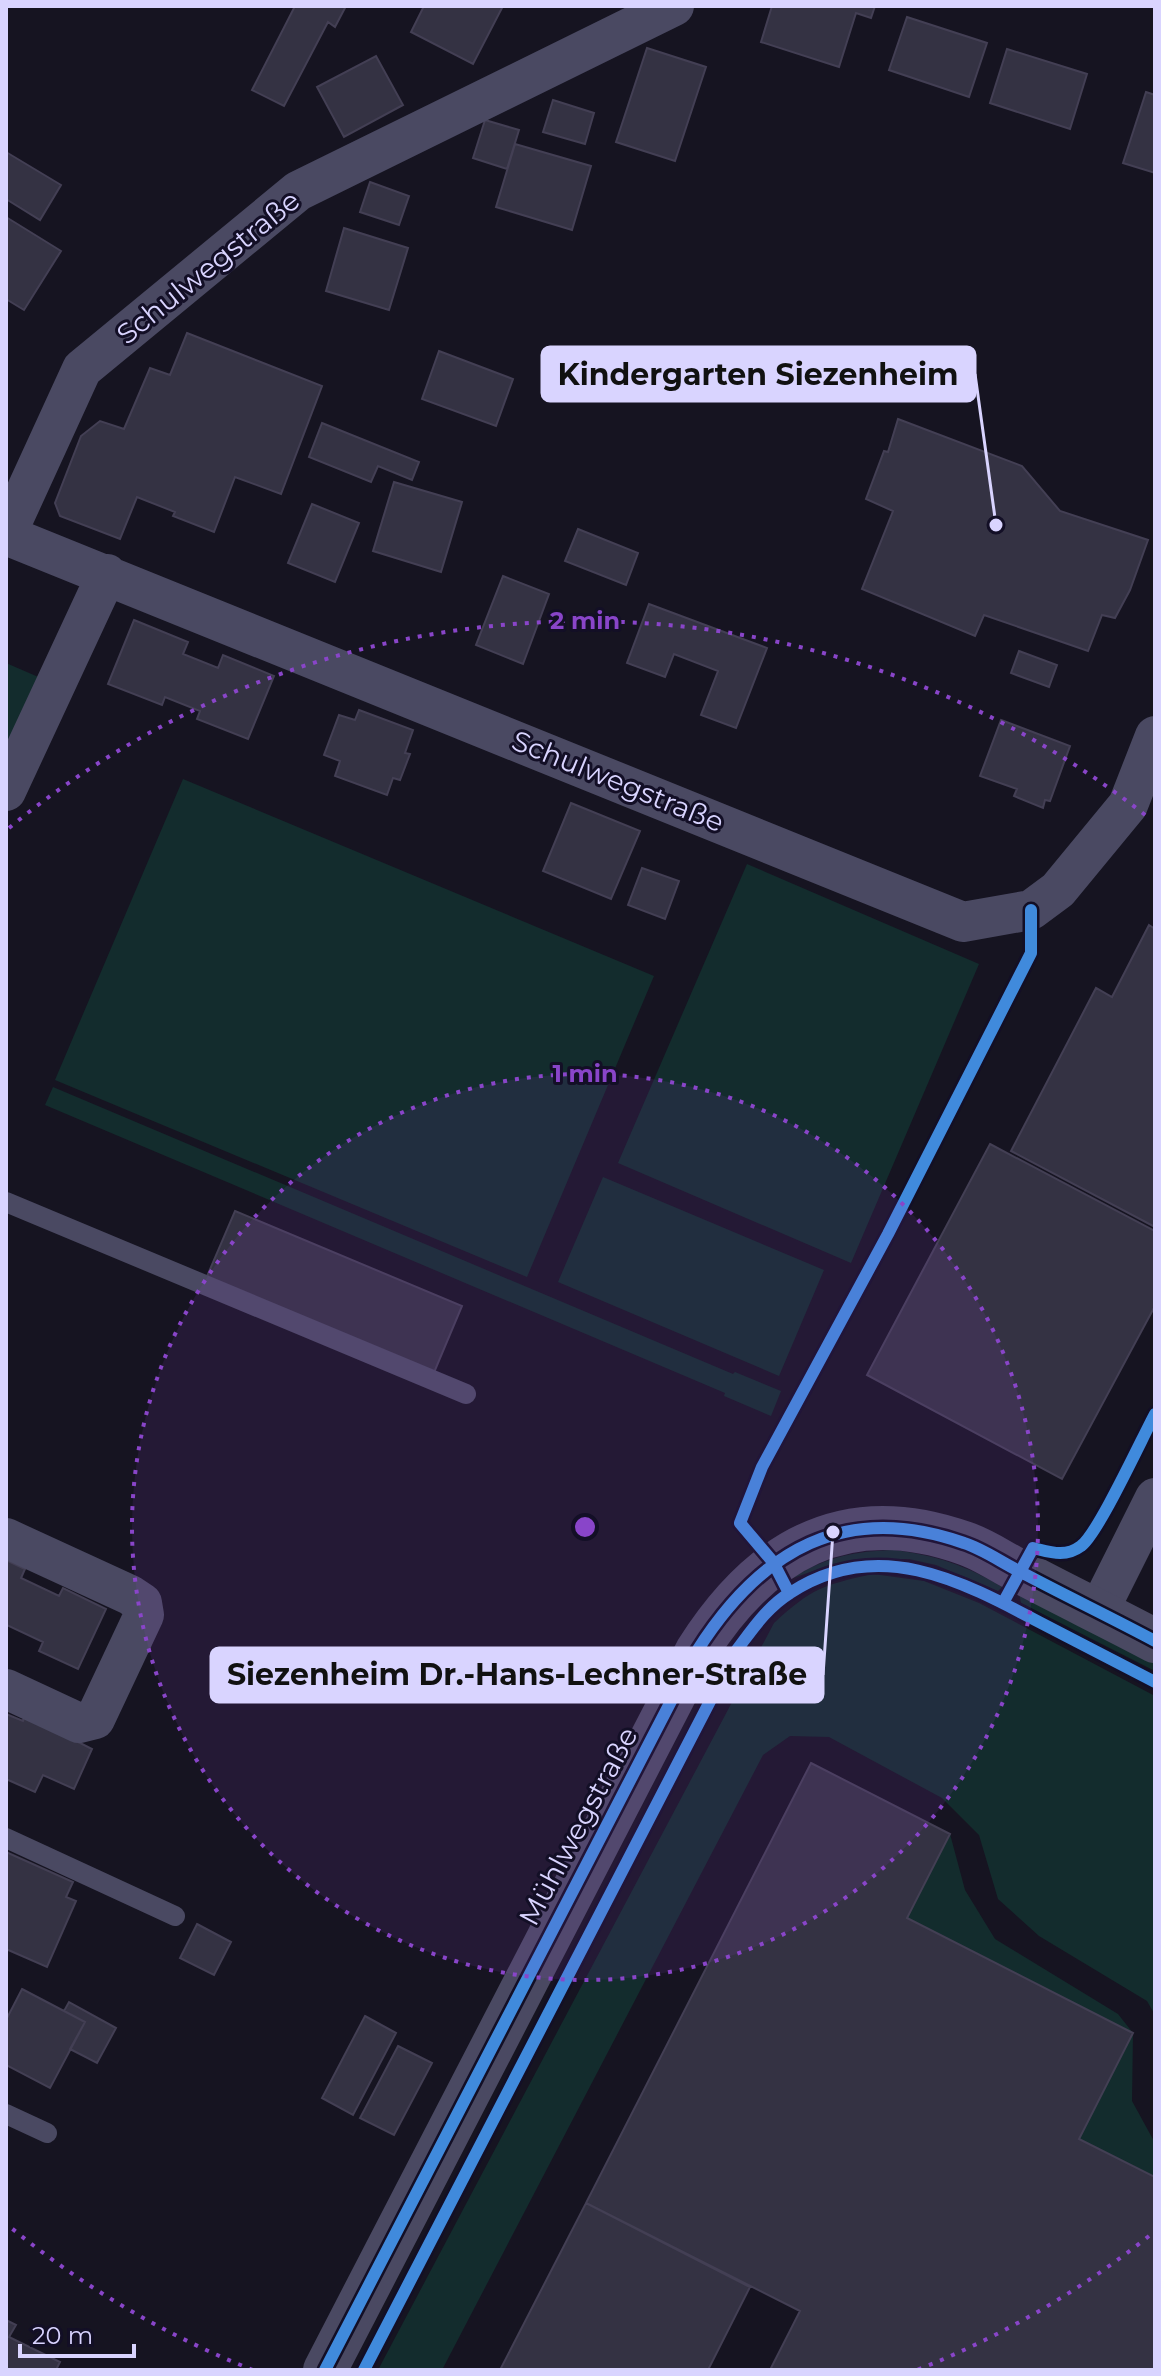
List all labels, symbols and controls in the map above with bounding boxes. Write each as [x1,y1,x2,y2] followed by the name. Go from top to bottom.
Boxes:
[110,183,306,351] street label: Schulwegstraße
[542,347,975,401] callout: Kindergarten Siezenheim
[557,356,959,393] text: Kindergarten Siezenheim
[550,606,620,635] text: 2 min
[507,723,729,839] street label: Schulwegstraße
[552,1059,618,1088] text: 1 min
[571,1513,599,1541] centre of rings
[211,1648,823,1702] callout: Siezenheim Dr.-Hans-Lechner-Straße
[227,1656,807,1693] text: Siezenheim Dr.-Hans-Lechner-Straße
[511,1721,645,1931] street label: Mühlwegstraße
[20,2308,134,2358] scale bar
[32,2321,93,2350] text: 20 m

